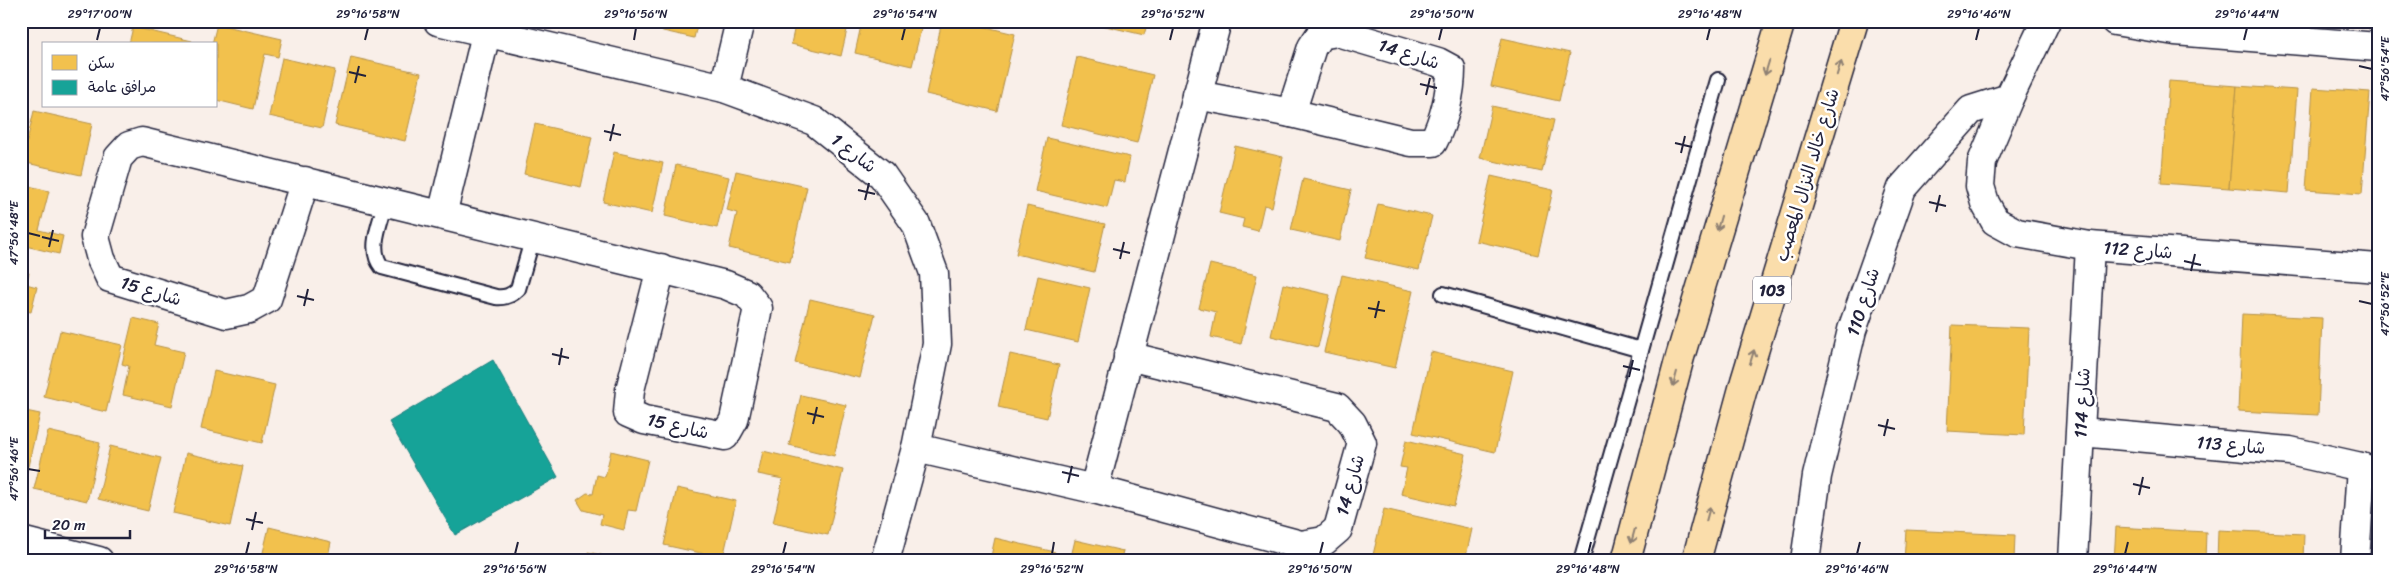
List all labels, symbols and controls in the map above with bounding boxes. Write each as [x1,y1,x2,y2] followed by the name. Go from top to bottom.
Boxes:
[68,3,133,25] text: 29°17'00"N
[336,3,401,25] text: 29°16'58"N
[604,3,668,25] text: 29°16'56"N
[873,3,938,25] text: 29°16'54"N
[1141,3,1205,25] text: 29°16'52"N
[1410,3,1475,25] text: 29°16'50"N
[1678,3,1743,25] text: 29°16'48"N
[1947,3,2011,25] text: 29°16'46"N
[2215,3,2280,25] text: 29°16'44"N
[1374,29,1444,79] street label: شارع 14
[2374,35,2396,101] text: 47°56'54"E
[42,42,218,108] legend
[88,50,115,76] text: سكن
[1761,59,1771,75] one-way arrow
[1835,60,1845,76] one-way arrow
[88,74,156,100] text: مرافق عامة
[1765,84,1849,266] street label: شارع خالد النزال المعصب
[824,125,884,181] street label: شارع 1
[3,199,25,265] text: 47°56'48"E
[1714,215,1724,231] one-way arrow
[2102,232,2174,268] street label: شارع 112
[1837,264,1889,340] street label: شارع 110
[116,267,186,315] street label: شارع 15
[2374,271,2396,336] text: 47°56'52"E
[1753,276,1791,304] road number: 103
[1747,349,1757,365] one-way arrow
[2064,367,2100,439] street label: 114 شارع
[1669,371,1679,387] one-way arrow
[644,403,712,449] street label: شارع 15
[2195,426,2267,464] street label: شارع 113
[3,436,25,501] text: 47°56'46"E
[1326,450,1374,520] street label: شارع 14
[1704,506,1714,522] one-way arrow
[45,507,130,539] scale bar
[52,512,86,538] text: 20 m
[1628,528,1637,544] one-way arrow
[214,558,279,580] text: 29°16'58"N
[483,558,547,580] text: 29°16'56"N
[751,558,816,580] text: 29°16'54"N
[1020,558,1084,580] text: 29°16'52"N
[1288,558,1353,580] text: 29°16'50"N
[1556,558,1621,580] text: 29°16'48"N
[1825,558,1889,580] text: 29°16'46"N
[2093,558,2158,580] text: 29°16'44"N

